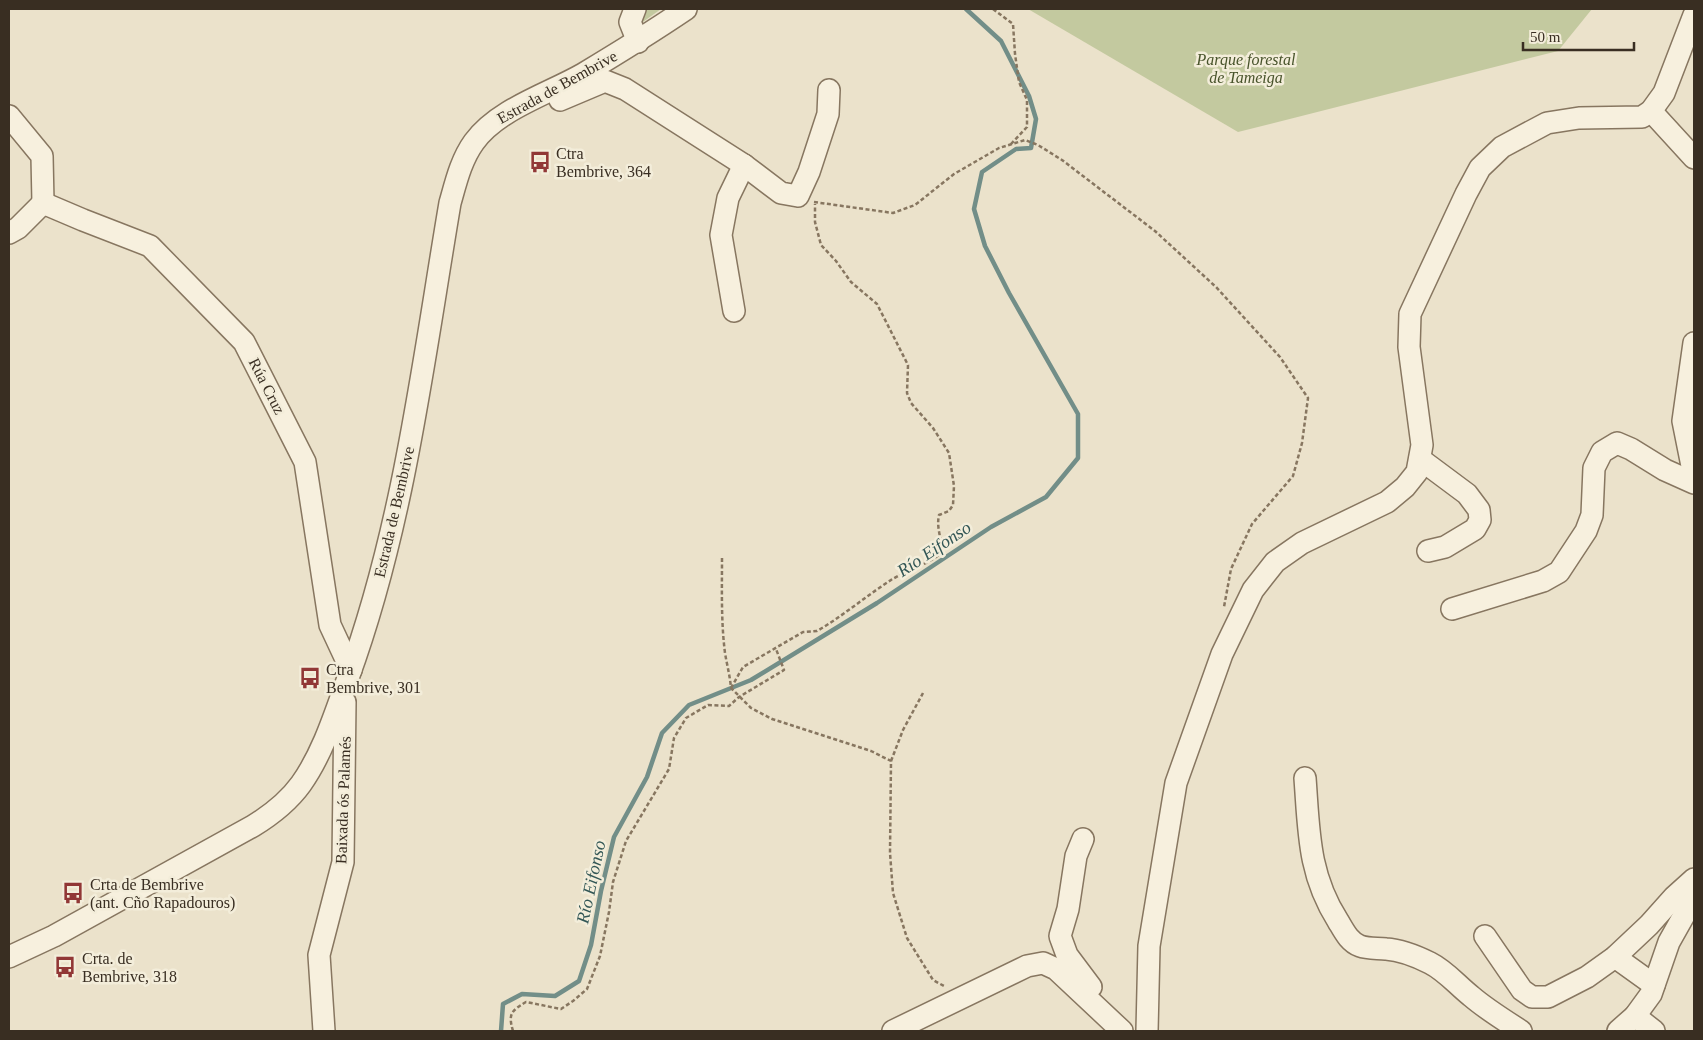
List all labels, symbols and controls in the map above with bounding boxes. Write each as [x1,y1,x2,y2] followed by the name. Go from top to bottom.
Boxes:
[1523,20,1634,52] scale bar
[1530,29,1561,45] text: 50 m
[494,47,620,127] street label: Estrada de Bembrive
[1196,51,1296,87] park label: Parque forestal de Tameiga
[556,145,651,180] place label: Ctra Bembrive, 364
[527,149,553,175] bus stop icon: Ctra Bembrive, 364
[246,355,288,417] street label: Rúa Cruz
[371,445,417,579] street label: Estrada de Bembrive
[893,517,975,581] water label: Río Eifonso
[326,661,421,696] place label: Ctra Bembrive, 301
[297,665,323,691] bus stop icon: Ctra Bembrive, 301
[332,736,354,864] street label: Baixada ós Palamés
[572,839,610,926] water label: Río Eifonso
[90,876,235,912] place label: Crta de Bembrive (ant. Cño Rapadouros)
[60,880,86,906] bus stop icon: Crta de Bembrive (ant. Cño Rapadouros)
[82,950,177,985] place label: Crta. de Bembrive, 318
[52,954,78,980] bus stop icon: Crta. de Bembrive, 318

